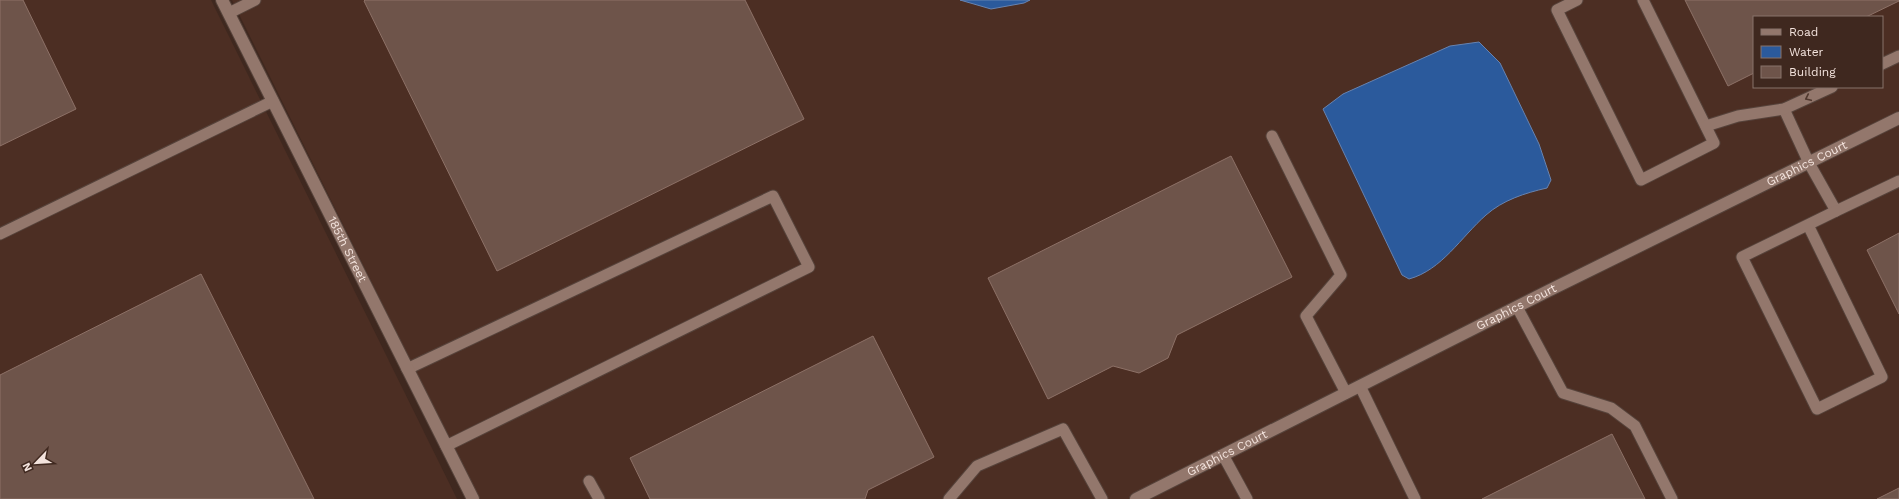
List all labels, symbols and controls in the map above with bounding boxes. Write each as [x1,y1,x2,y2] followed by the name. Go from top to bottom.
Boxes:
[1753,16,1883,88] legend
[1789,25,1818,39] text: Road
[1789,45,1824,59] text: Water
[1789,65,1836,79] text: Building
[1805,93,1813,101] one-way arrow
[1764,138,1849,189] street label: Graphics Court
[325,214,370,284] street label: 185th Street
[1474,281,1559,333] street label: Graphics Court
[1185,427,1269,479] street label: Graphics Court
[16,443,56,483] north arrow
[20,461,35,473] text: N

